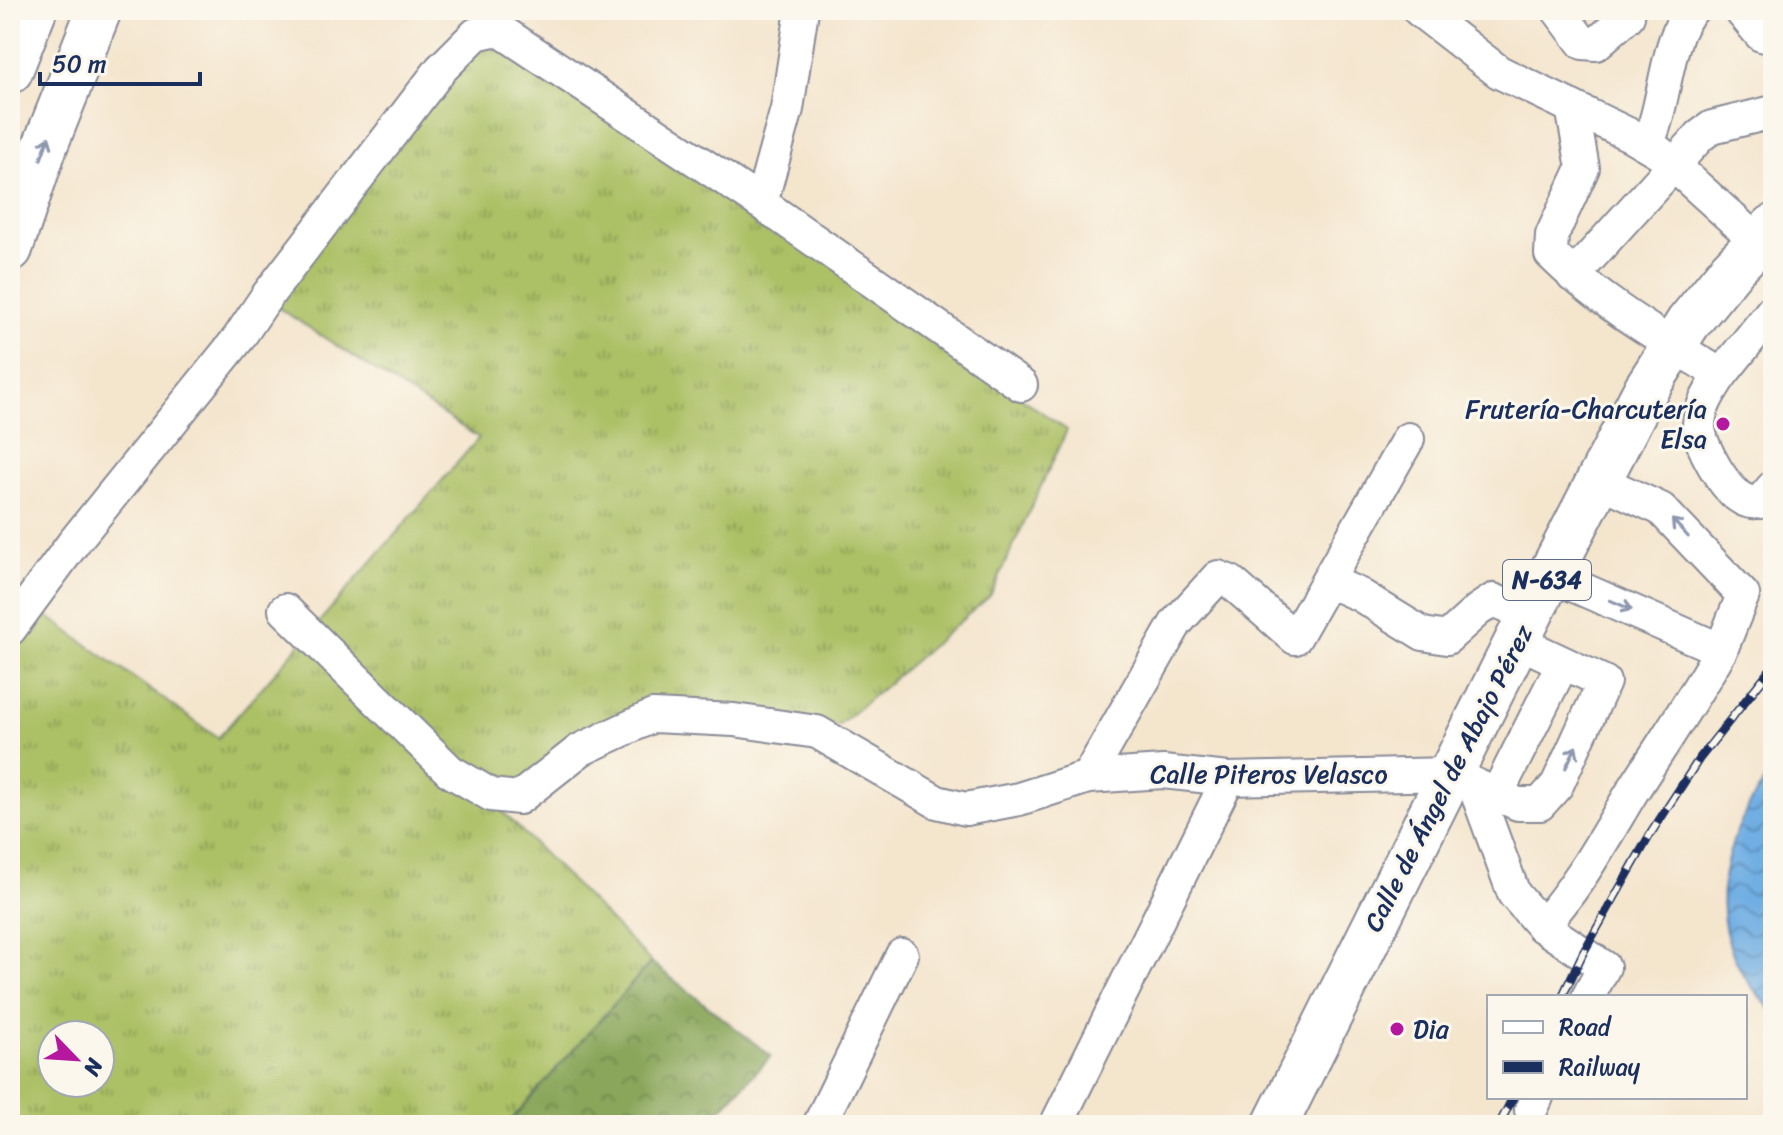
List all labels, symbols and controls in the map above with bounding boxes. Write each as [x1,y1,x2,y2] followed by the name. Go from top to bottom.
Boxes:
[40,36,200,86] scale bar
[52,43,107,85] text: 50 m
[39,137,53,161] one-way arrow
[1465,386,1707,462] place label: Frutería-Charcutería Elsa
[1714,415,1732,433] marker: Frutería-Charcutería Elsa
[1671,519,1689,539] one-way arrow
[1503,560,1591,600] road number: N-634
[1609,599,1633,614] one-way arrow
[1350,616,1546,940] street label: Calle de Ángel de Abajo Pérez
[1564,746,1579,769] one-way arrow
[1150,751,1388,797] street label: Calle Piteros Velasco
[1487,995,1747,1099] legend
[1413,1006,1450,1052] place label: Dia
[1559,1006,1613,1048] text: Road
[36,1019,116,1099] north arrow
[1388,1020,1406,1038] marker: Dia
[1559,1046,1641,1088] text: Railway
[72,1051,115,1083] text: N

